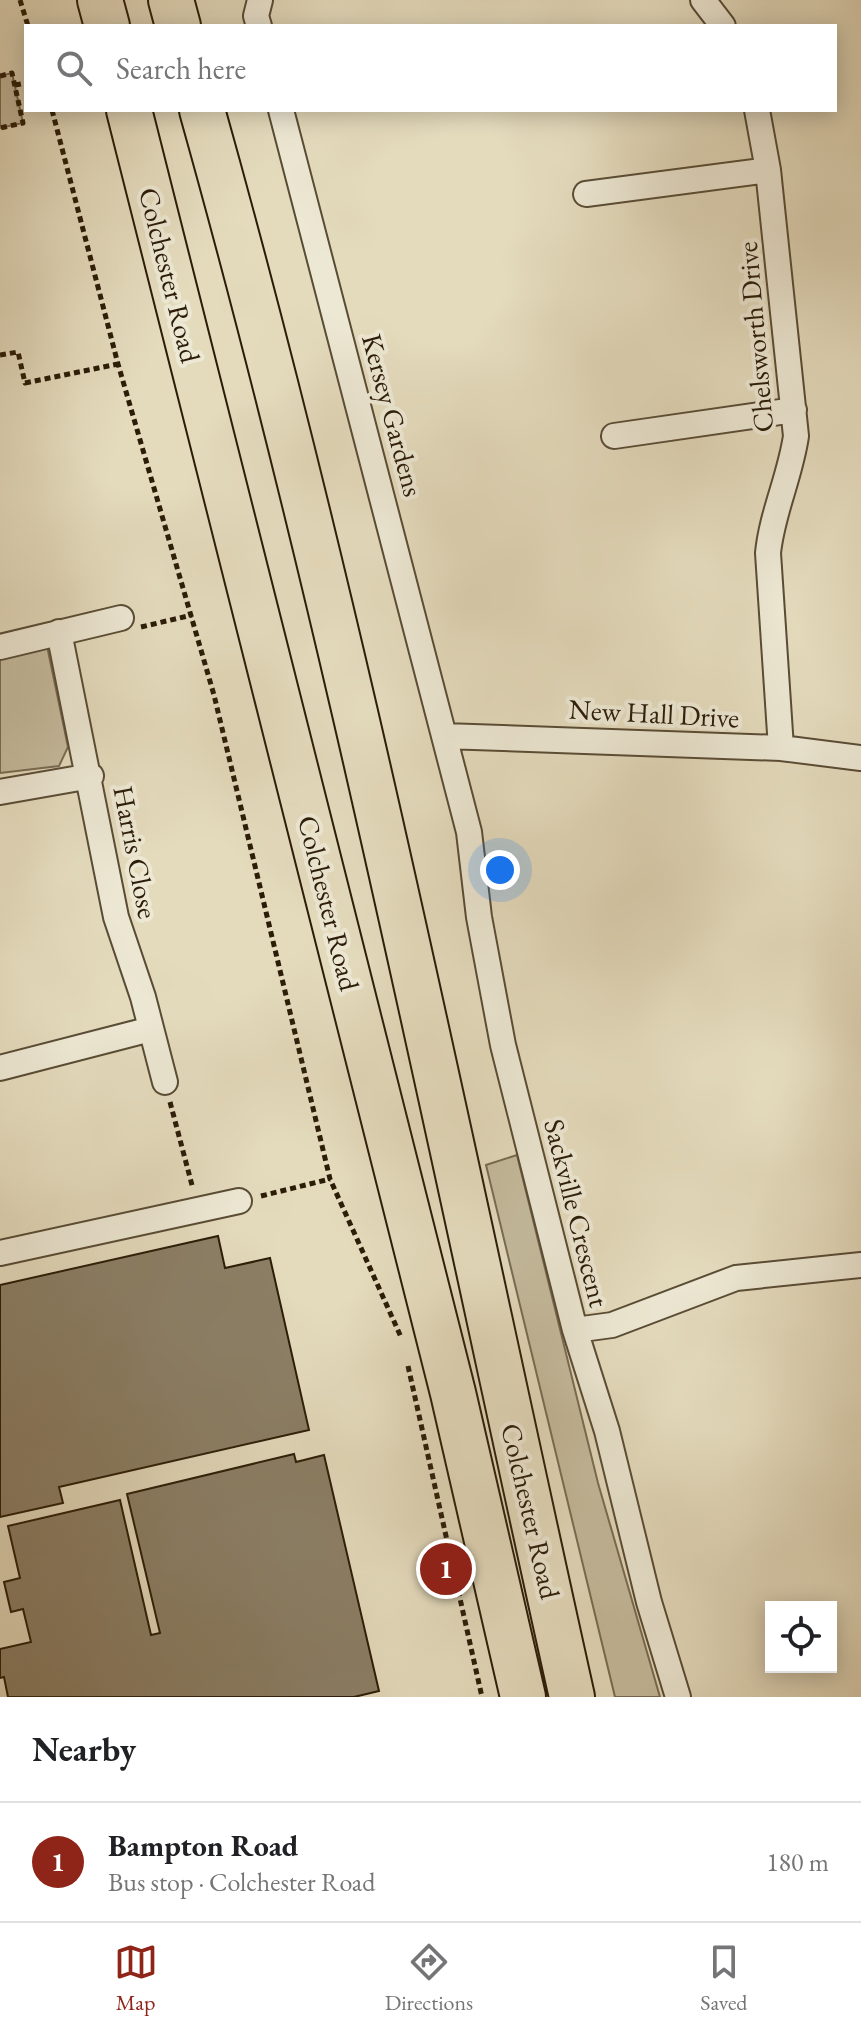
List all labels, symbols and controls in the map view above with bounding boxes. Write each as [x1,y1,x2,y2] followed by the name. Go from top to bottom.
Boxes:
[24,24,837,112] search box
[52,46,96,90] icon: search
[116,49,246,88] text: Search here
[131,184,209,367] street label: Colchester Road
[729,240,781,434] street label: Chelsworth Drive
[354,330,432,500] street label: Kersey Gardens
[568,691,740,735] street label: New Hall Drive
[105,783,167,922] street label: Harris Close
[290,812,368,995] street label: Colchester Road
[480,850,520,890] your location
[536,1115,618,1311] street label: Sackville Crescent
[493,1420,569,1603] street label: Colchester Road
[420,1539,472,1599] pin: 1
[765,1601,837,1673] map controls
[765,1601,837,1673] button: locate
[32,1727,136,1771] text: Nearby
[108,1826,298,1865] text: Bampton Road
[51,1845,65,1879] text: 1
[766,1845,829,1879] text: 180 m
[108,1865,375,1899] text: Bus stop · Colchester Road
[114,1940,158,2017] tab: Map
[385,1940,473,2017] tab: Directions
[700,1940,747,2017] tab: Saved

